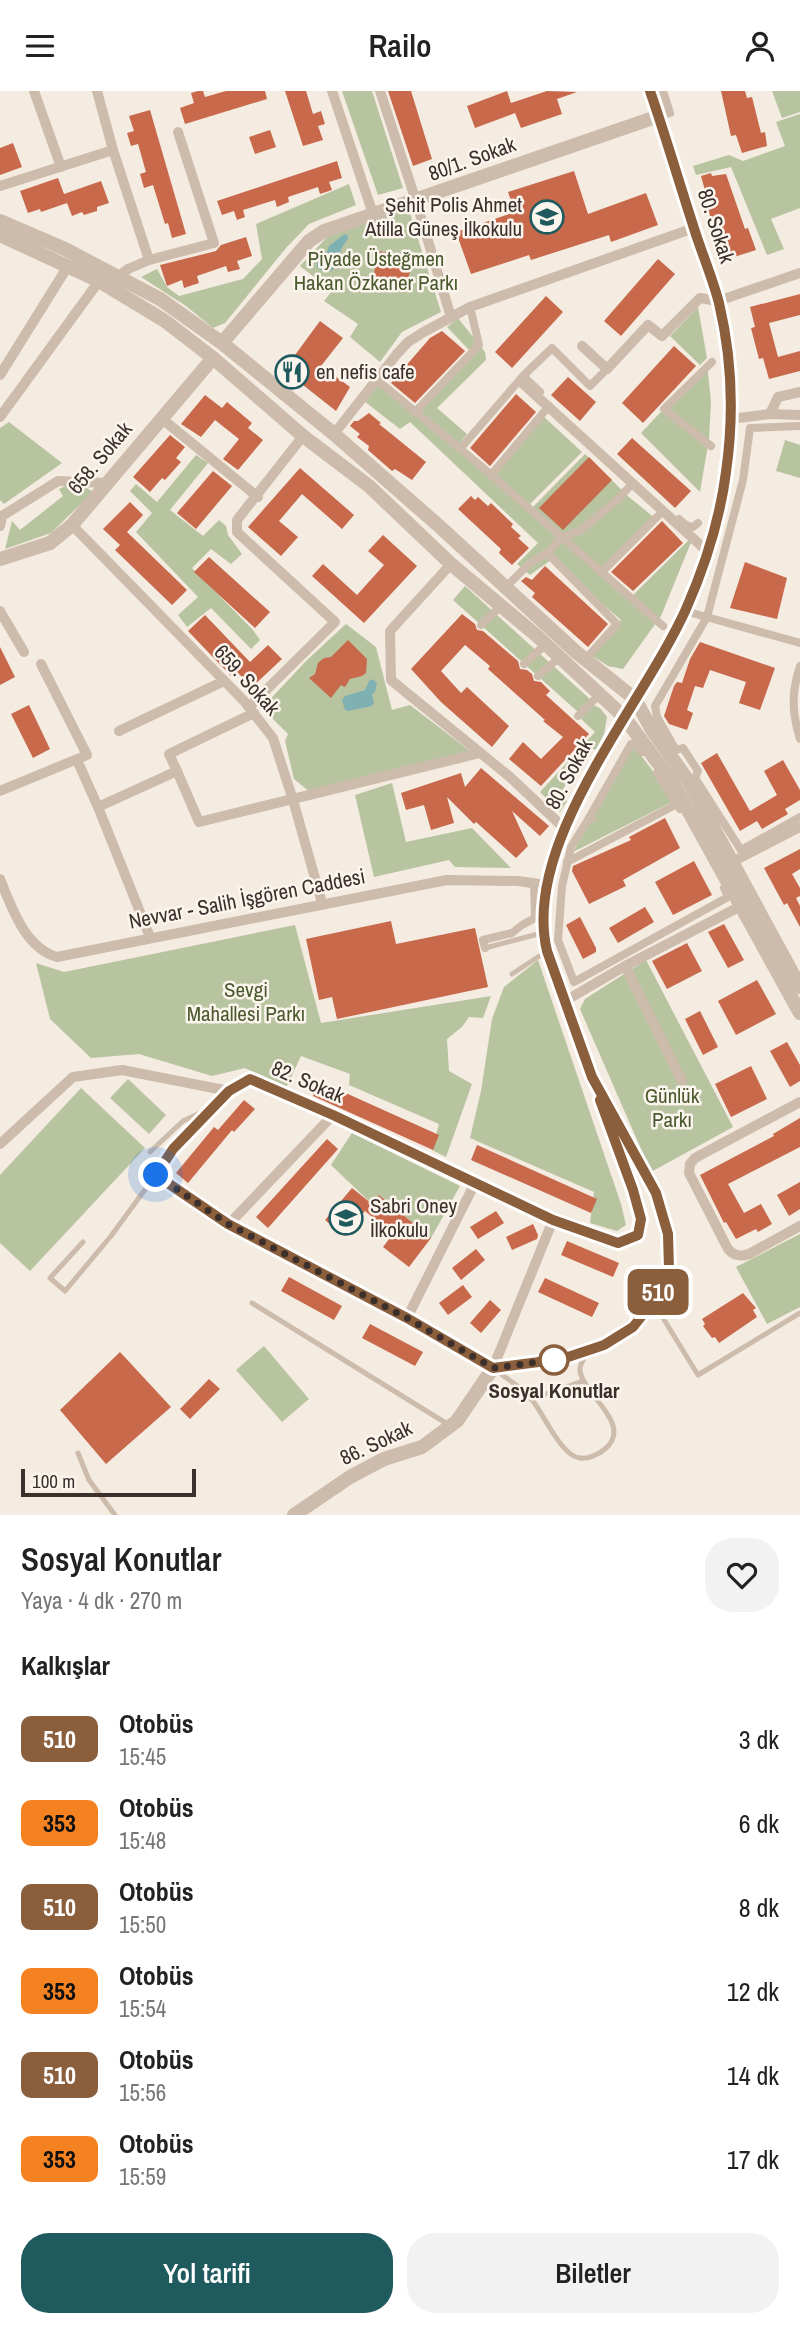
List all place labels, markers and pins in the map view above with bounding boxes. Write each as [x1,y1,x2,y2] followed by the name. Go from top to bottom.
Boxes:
[364,190,522,243] place label: Şehit Polis Ahmet Atilla Güneş İlkokulu
[528,198,566,236] school or university icon: Şehit Polis Ahmet Atilla Güneş İlkokulu
[273,353,311,391] restaurant icon: en nefis cafe
[316,357,415,386] place label: en nefis cafe
[370,1191,457,1244] place label: Sabri Oney İlkokulu
[327,1199,365,1237] school or university icon: Sabri Oney İlkokulu
[539,1345,569,1375] marker: Sosyal Konutlar
[488,1376,620,1405] place label: Sosyal Konutlar

